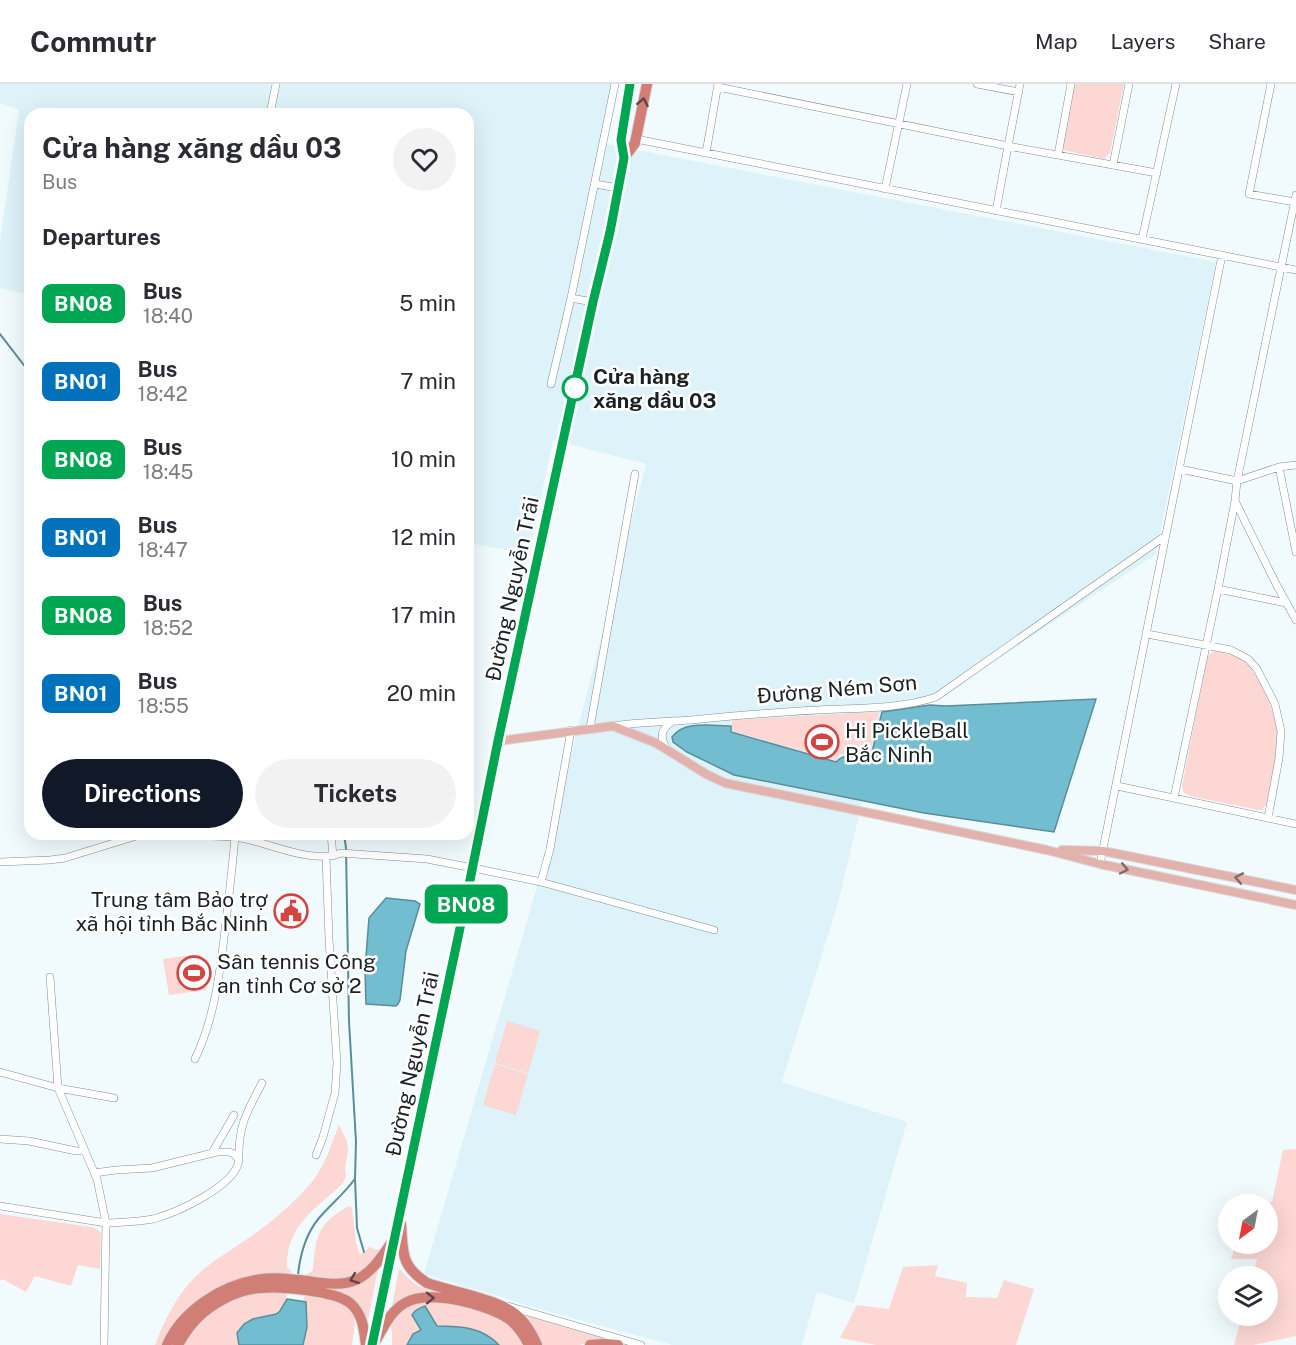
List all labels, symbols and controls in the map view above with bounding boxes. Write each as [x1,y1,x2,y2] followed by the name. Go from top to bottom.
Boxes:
[30,25,156,58] text: Commutr
[1035,29,1078,54] text: Map
[1111,29,1175,54] text: Layers
[1208,29,1266,54] text: Share
[636,97,649,107] one-way arrow
[393,128,456,191] button: heart
[42,131,342,164] text: Cửa hàng xăng dầu 03
[42,170,77,194] text: Bus
[42,224,161,250] text: Departures
[143,278,182,304] text: Bus
[399,290,456,316] text: 5 min
[54,291,113,316] text: BN08
[143,304,193,328] text: 18:40
[138,356,177,382] text: Bus
[593,364,716,413] place label: Cửa hàng xăng dầu 03
[400,368,456,394] text: 7 min
[54,369,108,394] text: BN01
[562,375,588,401] marker: Cửa hàng xăng dầu 03
[138,382,188,406] text: 18:42
[143,434,182,460] text: Bus
[391,446,456,472] text: 10 min
[54,447,113,472] text: BN08
[143,460,193,484] text: 18:45
[480,494,544,684] street label: Đường Nguyễn Trãi
[138,512,177,538] text: Bus
[391,524,456,550] text: 12 min
[54,525,108,550] text: BN01
[138,538,188,562] text: 18:47
[143,590,182,616] text: Bus
[391,602,456,628] text: 17 min
[54,603,113,628] text: BN08
[143,616,193,640] text: 18:52
[138,668,177,694] text: Bus
[756,670,918,708] street label: Đường Ném Sơn
[387,680,456,706] text: 20 min
[54,681,108,706] text: BN01
[138,694,189,718] text: 18:55
[845,718,969,767] place label: Hi PickleBall Bắc Ninh
[804,724,840,760] sports icon: Hi PickleBall Bắc Ninh
[42,759,243,828] button: Directions
[255,759,456,828] button: Tickets
[1119,862,1129,875] one-way arrow
[1234,872,1244,885] one-way arrow
[424,884,508,924] line badge: BN08
[75,887,268,936] place label: Trung tâm Bảo trợ xã hội tỉnh Bắc Ninh
[437,892,495,917] text: BN08
[273,893,309,929] public building icon: Trung tâm Bảo trợ xã hội tỉnh Bắc Ninh
[217,949,376,998] place label: Sân tennis Công an tỉnh Cơ sở 2
[176,955,212,991] sports icon: Sân tennis Công an tỉnh Cơ sở 2
[380,969,444,1159] street label: Đường Nguyễn Trãi
[1218,1194,1278,1254] north arrow
[1218,1194,1278,1326] map controls
[1218,1266,1278,1326] button: layers
[349,1272,360,1285] one-way arrow
[426,1291,435,1304] one-way arrow

